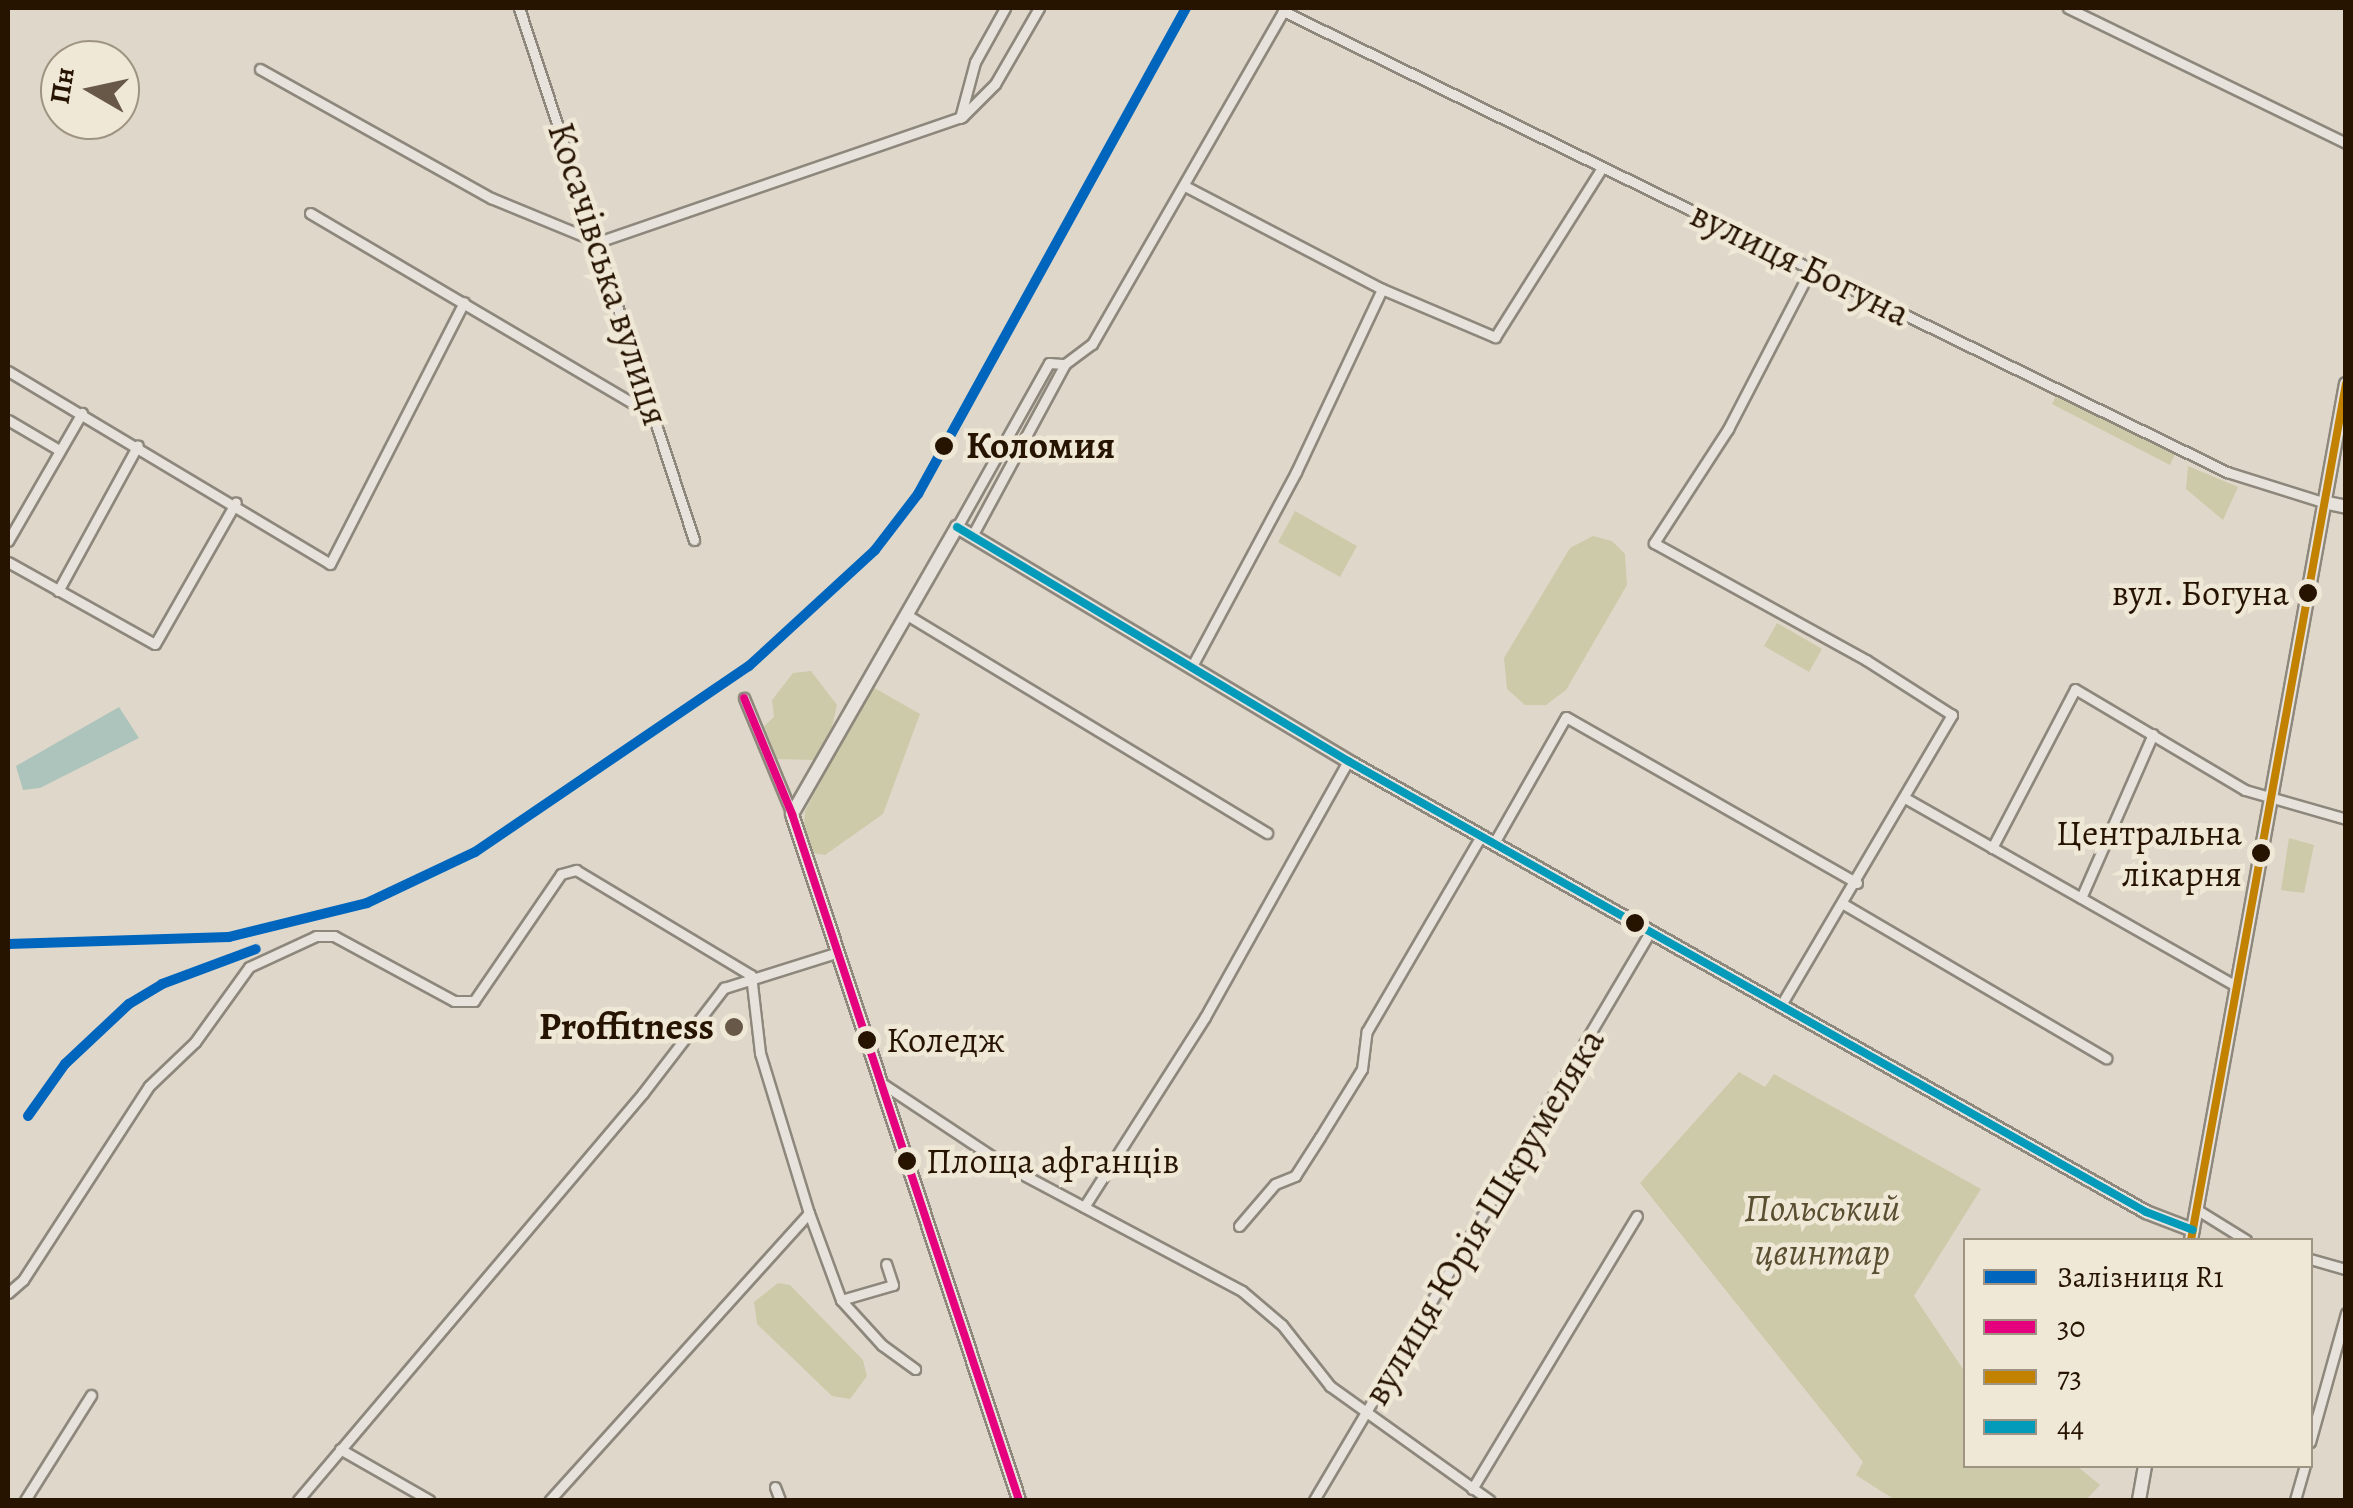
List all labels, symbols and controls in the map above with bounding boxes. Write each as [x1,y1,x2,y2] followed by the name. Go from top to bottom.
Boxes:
[40,40,140,140] north arrow
[41,65,84,107] text: Пн
[538,117,678,431] street label: Косачівська вулиця
[1683,191,1917,337] street label: вулиця Богуна
[966,423,1115,469] place label: Коломия
[931,433,957,459] marker: Коломия
[2111,571,2289,615] place label: вул. Богуна
[2298,583,2318,603] marker: вул. Богуна
[2056,810,2242,895] place label: Центральна лікарня
[2251,843,2271,863] marker: Центральна лікарня
[1625,913,1645,933] unlabelled marker
[539,1004,714,1050] place label: Proffitness
[723,1016,745,1038] marker: Proffitness
[886,1018,1005,1062] place label: Коледж
[1353,1021,1615,1413] street label: вулиця Юрія Шкрумеляка
[857,1030,877,1050] marker: Коледж
[926,1139,1179,1183] place label: Площа афганців
[897,1151,917,1171] marker: Площа афганців
[1744,1186,1900,1276] park label: Польський цвинтар
[1963,1238,2313,1468] legend
[2057,1257,2224,1297] text: Залізниця R1
[2057,1307,2085,1347] text: 30
[2057,1357,2082,1397] text: 73
[2057,1407,2084,1447] text: 44

